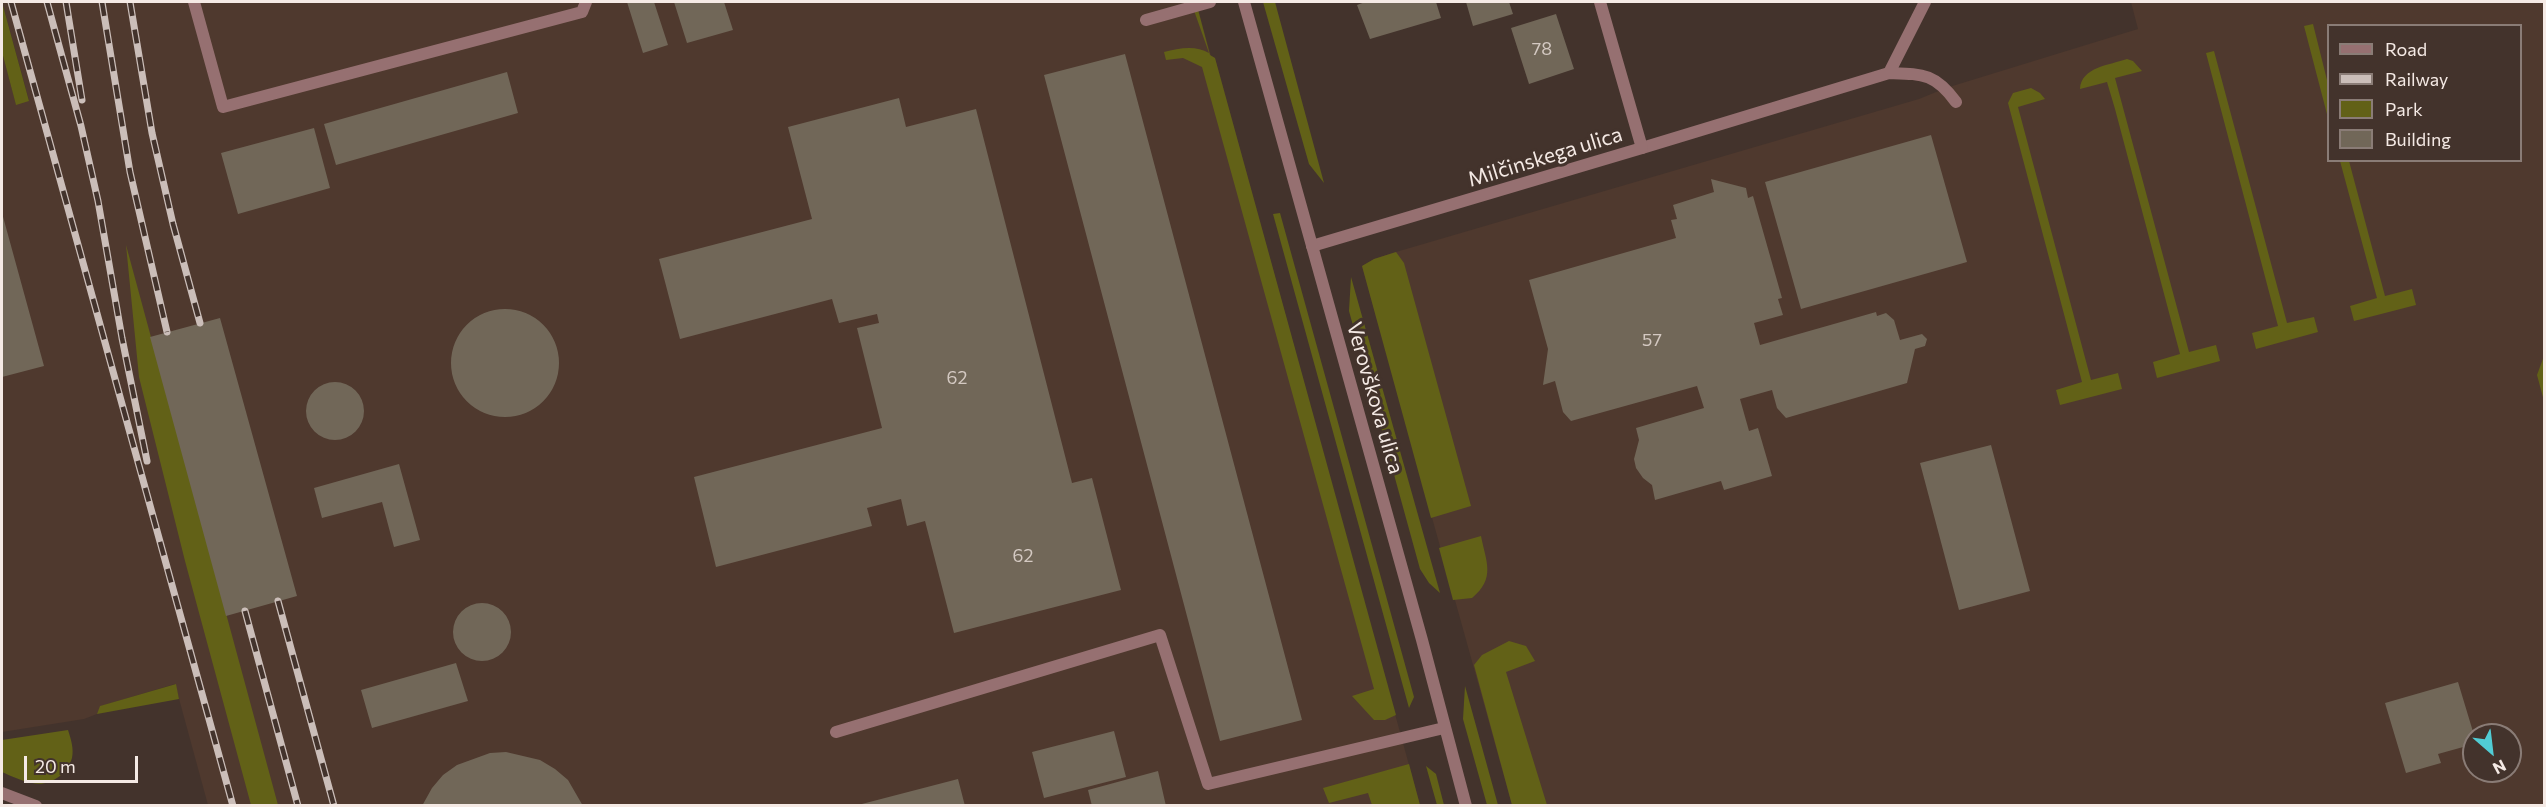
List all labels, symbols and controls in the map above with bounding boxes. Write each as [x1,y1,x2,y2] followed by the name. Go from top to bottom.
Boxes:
[2327,24,2522,162] legend
[1532,38,1552,60] house number: 78
[2385,38,2427,60] text: Road
[2385,68,2448,90] text: Railway
[2385,98,2423,120] text: Park
[1465,122,1625,192] street label: Milčinskega ulica
[2385,128,2451,150] text: Building
[1341,319,1409,477] street label: Verovškova ulica
[1642,329,1662,351] house number: 57
[947,367,967,389] house number: 62
[1013,545,1033,567] house number: 62
[2462,723,2522,783] north arrow
[27,744,141,782] scale bar
[35,755,76,777] text: 20 m
[2490,756,2510,779] text: N

